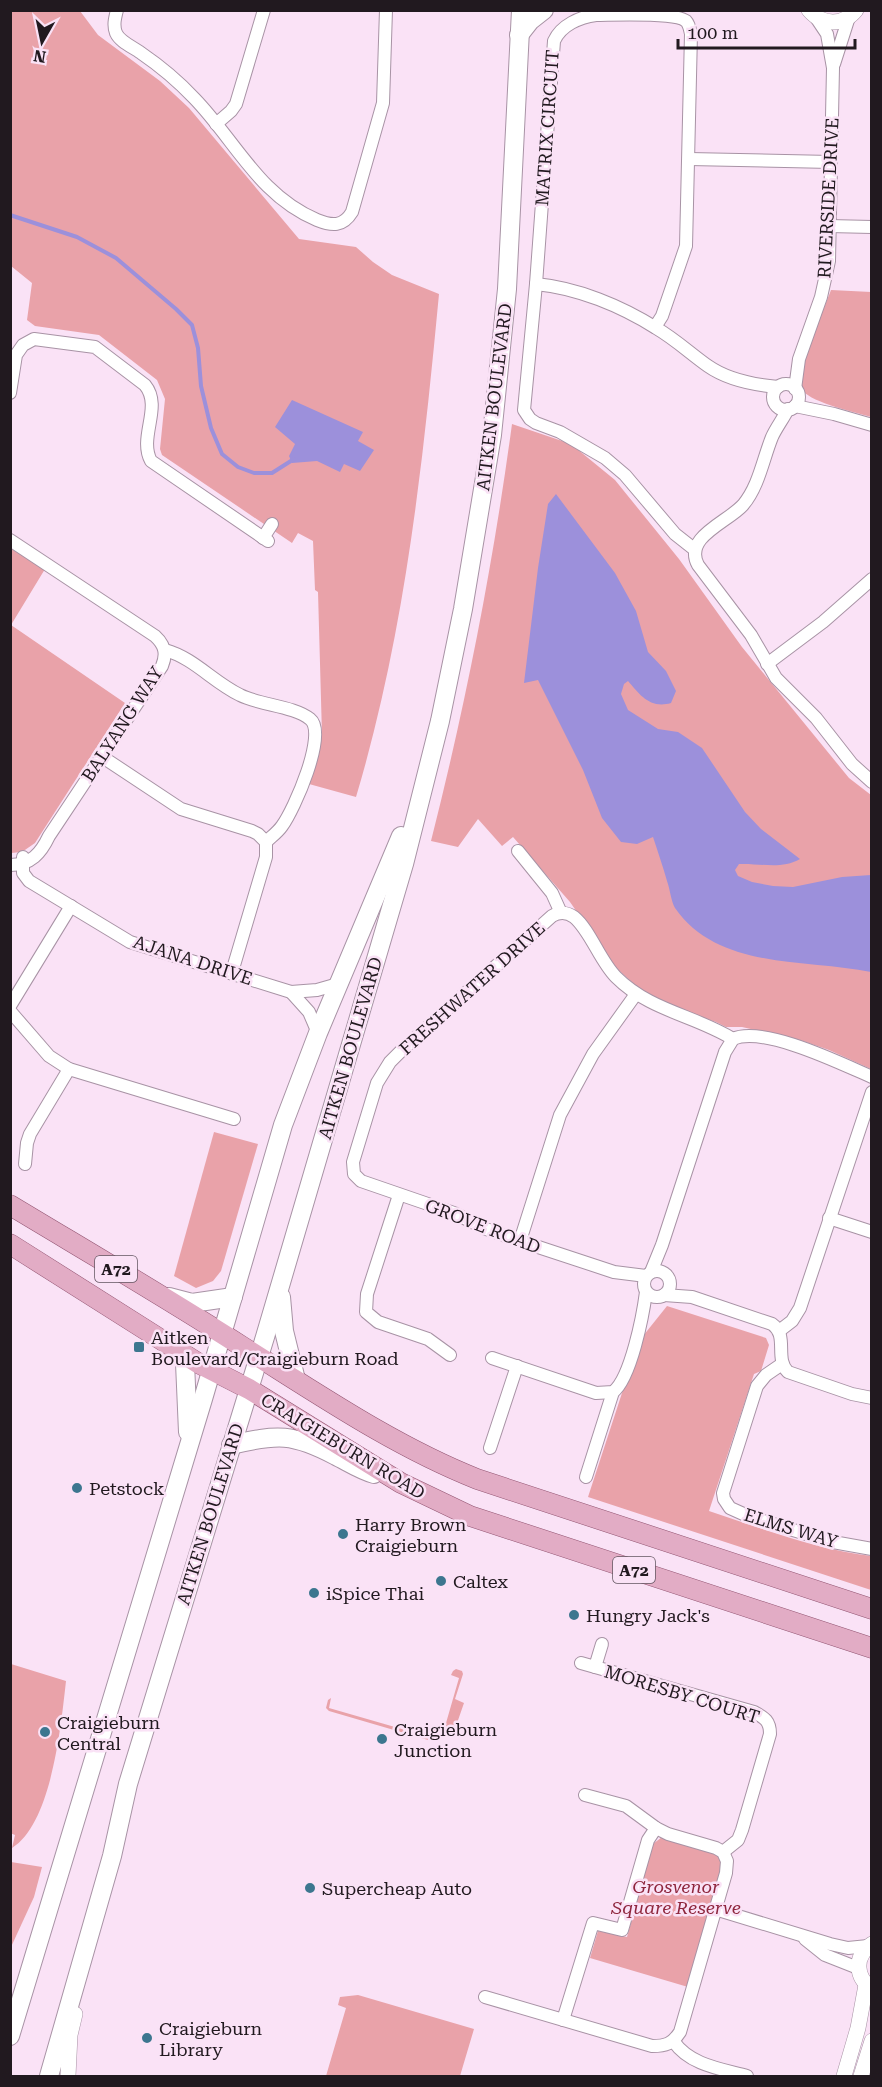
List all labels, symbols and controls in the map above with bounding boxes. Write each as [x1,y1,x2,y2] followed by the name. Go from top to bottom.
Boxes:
[12,12,72,72] north arrow
[678,12,855,50] scale bar
[687,22,738,43] text: 100 m
[32,46,47,67] text: N
[531,49,563,207] street label: MATRIX CIRCUIT
[813,117,843,279] street label: RIVERSIDE DRIVE
[472,302,516,492] street label: AITKEN BOULEVARD
[77,662,167,786] street label: BALYANG WAY
[395,917,549,1059] street label: FRESHWATER DRIVE
[131,931,255,989] street label: AJANA DRIVE
[314,954,386,1142] street label: AITKEN BOULEVARD
[422,1194,544,1258] street label: GROVE ROAD
[95,1256,137,1282] road number: A72
[151,1327,399,1369] place label: Aitken Boulevard/Craigieburn Road
[132,1340,146,1354] marker: Aitken Boulevard/Craigieburn Road
[257,1389,429,1503] street label: CRAIGIEBURN ROAD
[172,1421,248,1607] street label: AITKEN BOULEVARD
[89,1478,164,1499] place label: Petstock
[70,1481,84,1495] marker: Petstock
[742,1504,841,1552] street label: ELMS WAY
[355,1514,467,1556] place label: Harry Brown Craigieburn
[336,1527,350,1541] marker: Harry Brown Craigieburn
[613,1557,655,1583] road number: A72
[453,1571,508,1592] place label: Caltex
[434,1574,448,1588] marker: Caltex
[326,1583,424,1604] place label: iSpice Thai
[307,1586,321,1600] marker: iSpice Thai
[586,1605,710,1626] place label: Hungry Jack's
[567,1608,581,1622] marker: Hungry Jack's
[602,1660,762,1728] street label: MORESBY COURT
[57,1712,161,1754] place label: Craigieburn Central
[394,1719,498,1761] place label: Craigieburn Junction
[38,1725,52,1739] marker: Craigieburn Central
[375,1732,389,1746] marker: Craigieburn Junction
[610,1876,741,1918] park label: Grosvenor Square Reserve
[322,1878,472,1899] place label: Supercheap Auto
[303,1881,317,1895] marker: Supercheap Auto
[159,2018,263,2060] place label: Craigieburn Library
[140,2031,154,2045] marker: Craigieburn Library

